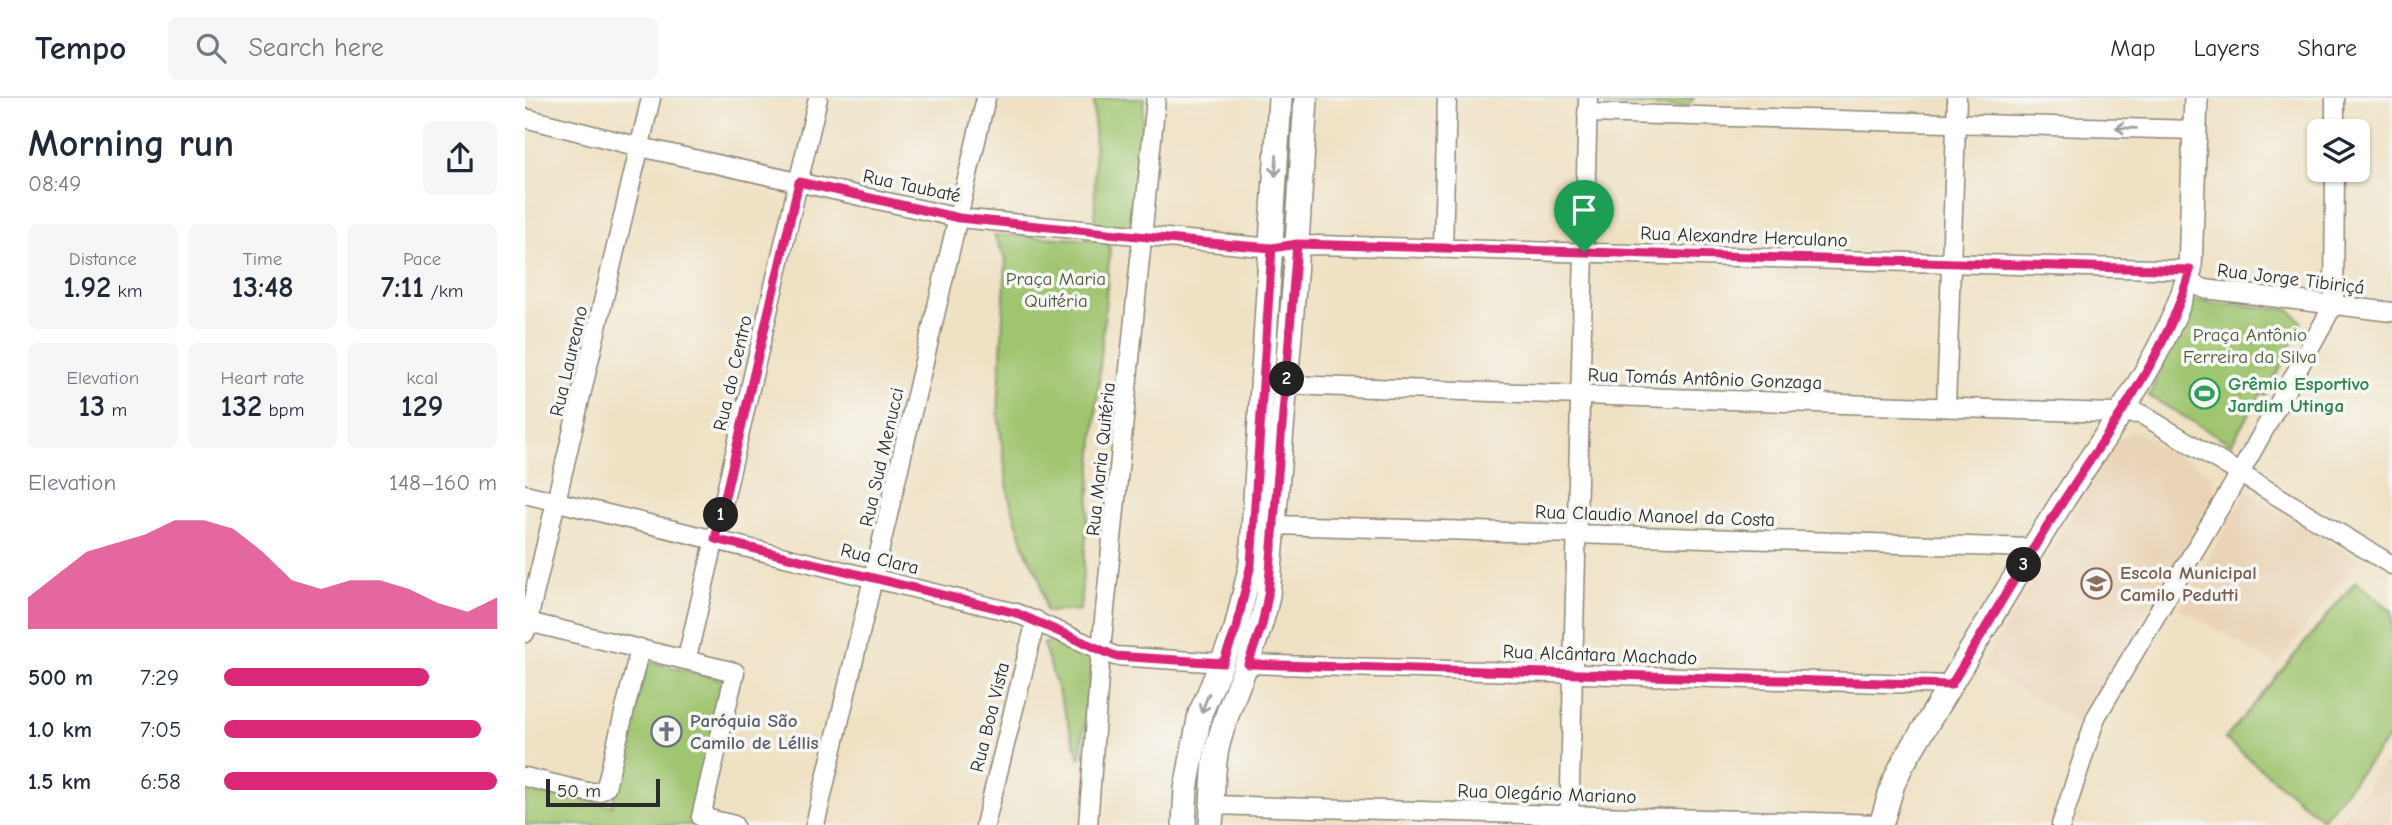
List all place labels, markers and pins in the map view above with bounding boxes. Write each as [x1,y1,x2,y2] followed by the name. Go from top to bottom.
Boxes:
[1554,180,1614,252] pin
[1269,362,1305,396] pin: 2
[2228,373,2369,417] place label: Grêmio Esportivo Jardim Utinga
[2188,377,2222,411] sports icon: Grêmio Esportivo Jardim Utinga
[703,498,739,532] pin: 1
[2007,547,2041,582] pin: 3
[2120,562,2257,606] place label: Escola Municipal Camilo Pedutti
[2080,566,2114,600] school or university icon: Escola Municipal Camilo Pedutti
[690,710,819,754] place label: Paróquia São Camilo de Léllis
[650,714,684,748] church icon: Paróquia São Camilo de Léllis

